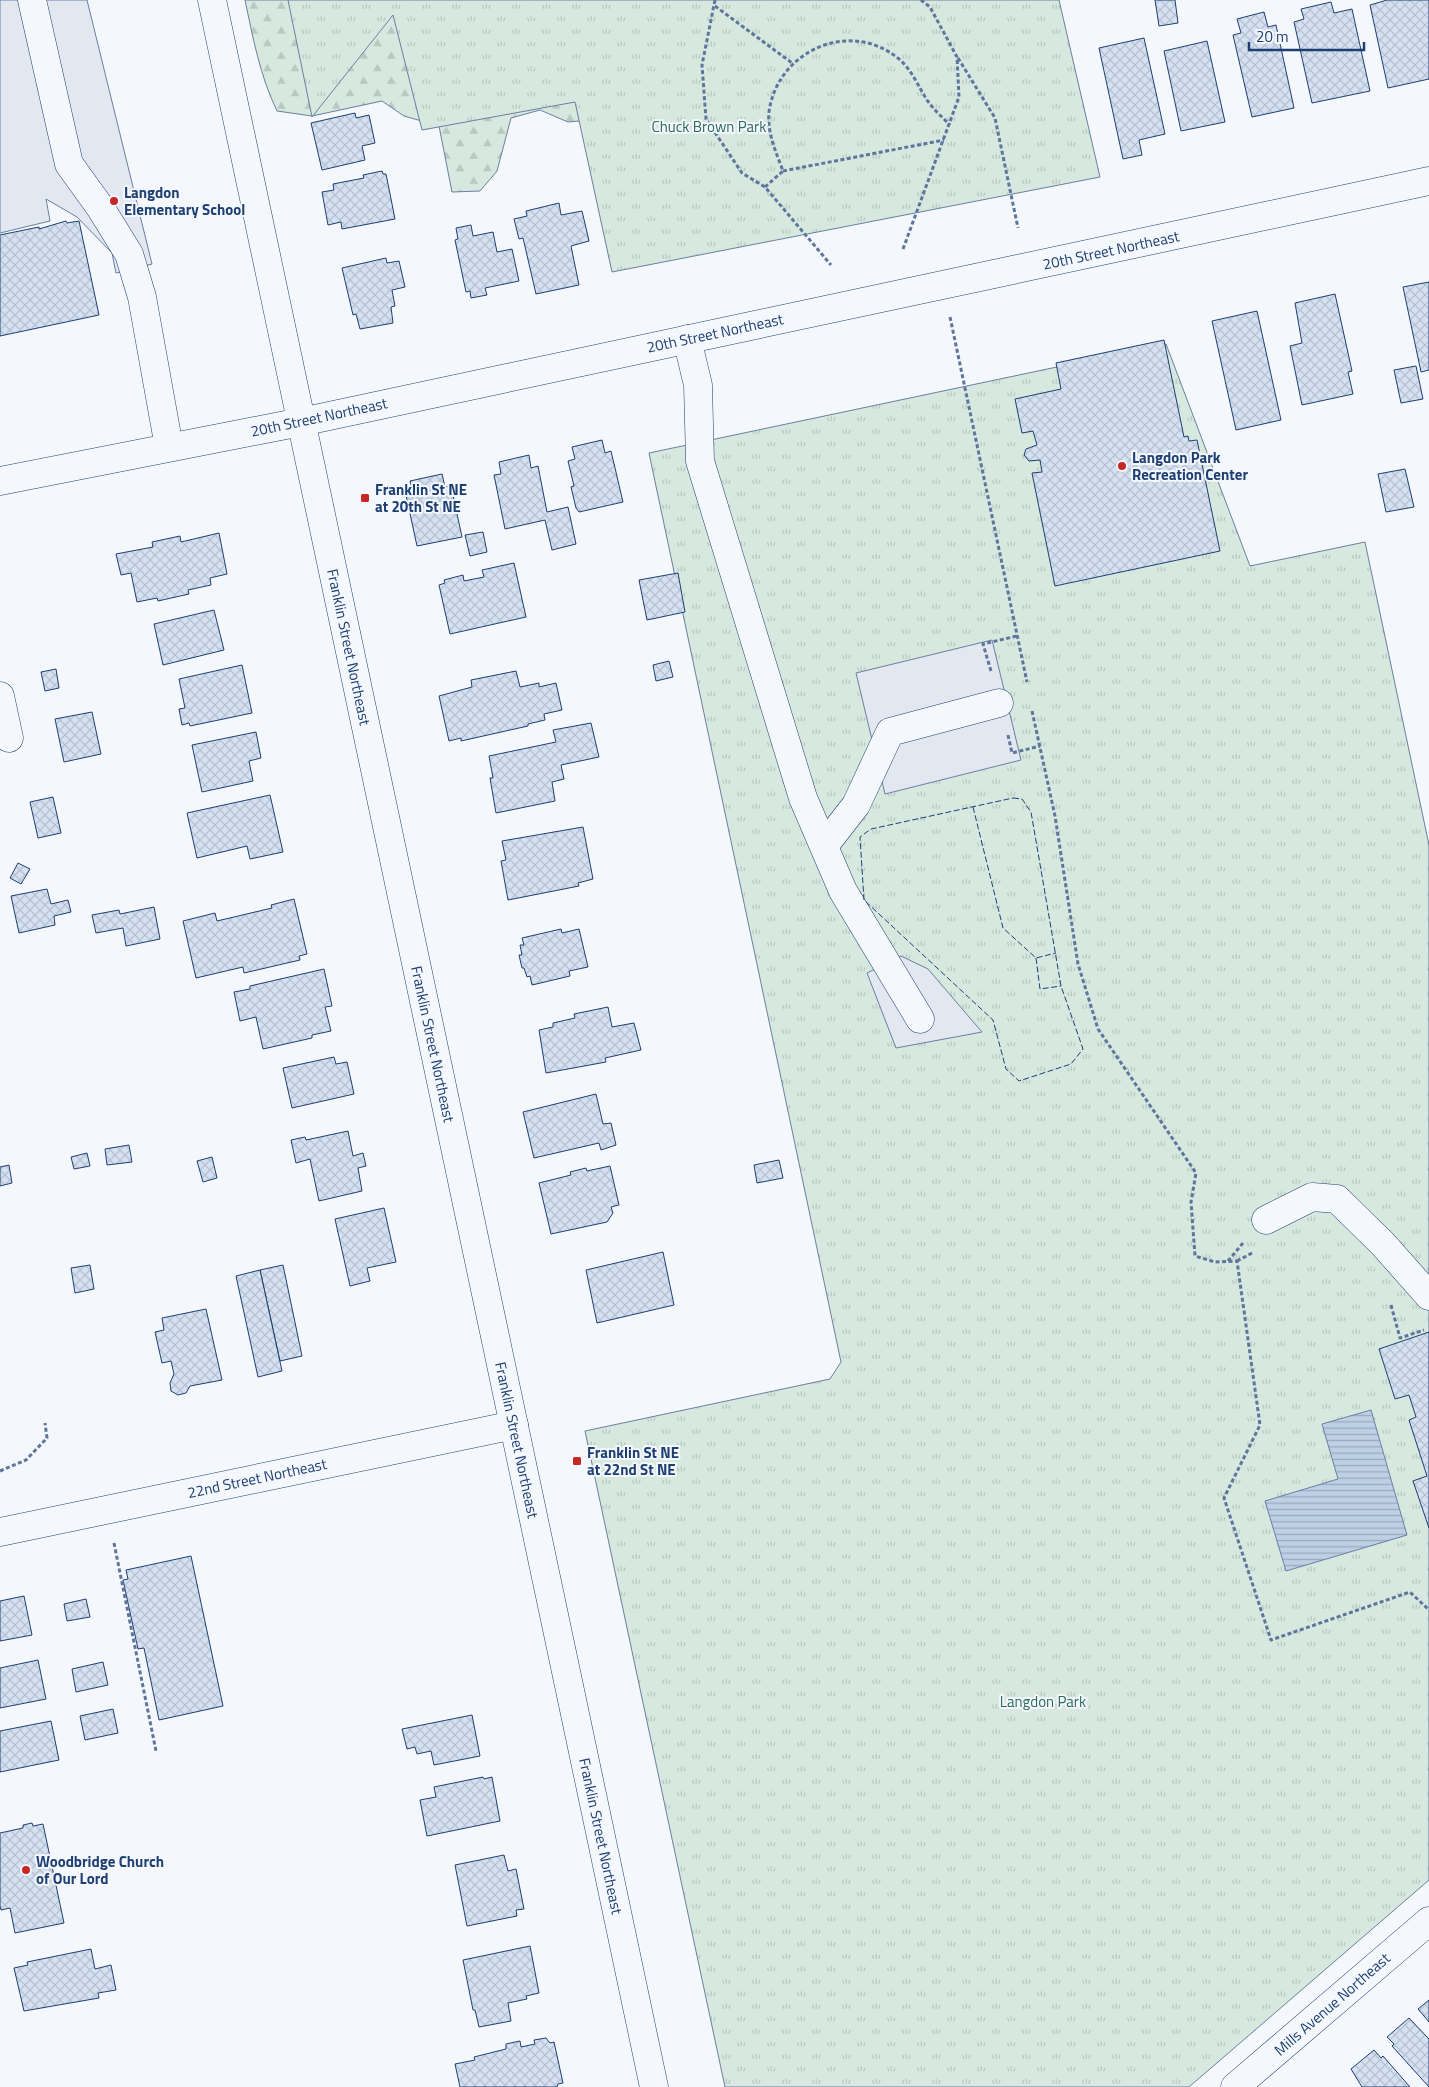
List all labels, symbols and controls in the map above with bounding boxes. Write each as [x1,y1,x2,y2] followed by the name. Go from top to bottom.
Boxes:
[1249,20,1364,52] scale bar
[1256,25,1289,48] text: 20 m
[652,115,766,138] park label: Chuck Brown Park
[124,181,245,221] place label: Langdon Elementary School
[108,195,120,207] marker: Langdon Elementary School
[1041,224,1182,276] street label: 20th Street Northeast
[645,307,786,359] street label: 20th Street Northeast
[249,391,390,443] street label: 20th Street Northeast
[1132,446,1248,486] place label: Langdon Park Recreation Center
[1116,460,1128,472] marker: Langdon Park Recreation Center
[375,478,467,518] place label: Franklin St NE at 20th St NE
[359,492,371,504] marker: Franklin St NE at 20th St NE
[321,567,377,728] street label: Franklin Street Northeast
[405,964,461,1125] street label: Franklin Street Northeast
[489,1360,545,1521] street label: Franklin Street Northeast
[587,1441,679,1481] place label: Franklin St NE at 22nd St NE
[185,1452,330,1504] street label: 22nd Street Northeast
[571,1455,583,1467] marker: Franklin St NE at 22nd St NE
[1000,1690,1086,1713] park label: Langdon Park
[573,1756,629,1917] street label: Franklin Street Northeast
[36,1850,164,1890] place label: Woodbridge Church of Our Lord
[20,1864,32,1876] marker: Woodbridge Church of Our Lord
[1269,1947,1396,2061] street label: Mills Avenue Northeast

